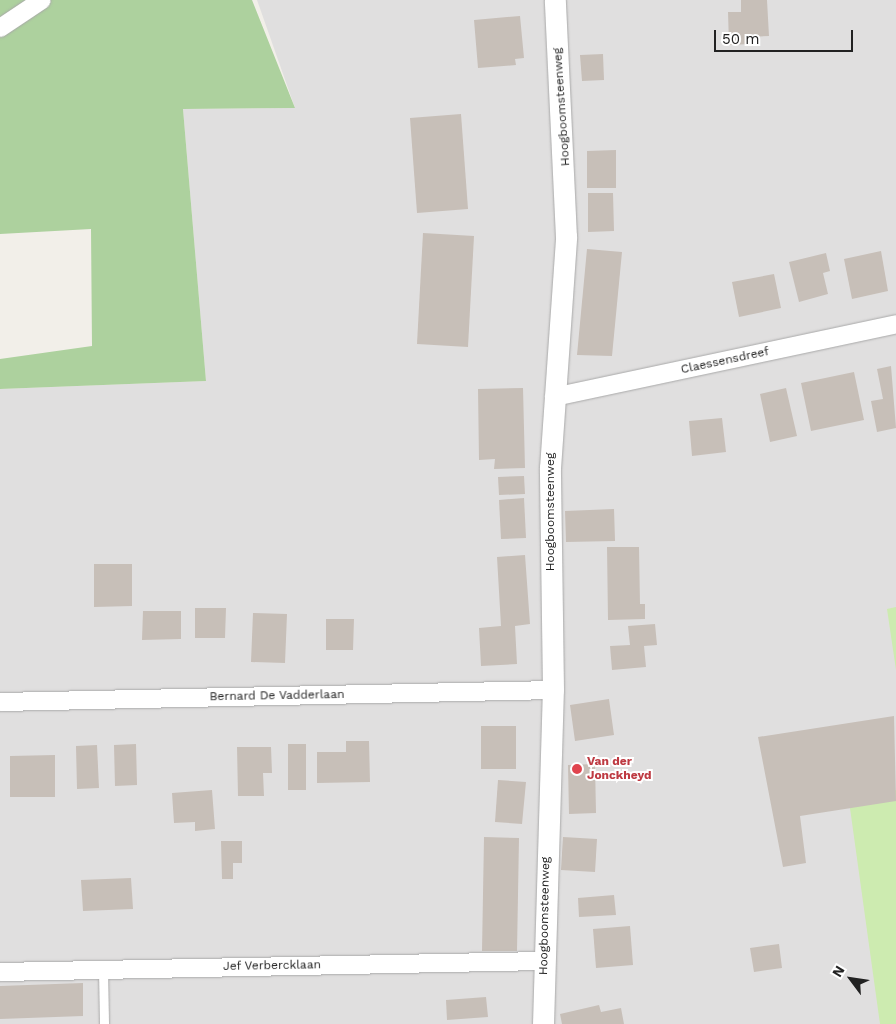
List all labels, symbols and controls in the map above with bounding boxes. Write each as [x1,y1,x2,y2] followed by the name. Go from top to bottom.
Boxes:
[716,20,855,52] scale bar
[722,30,759,48] text: 50 m
[551,47,573,167] street label: Hoogboomsteenweg
[680,345,770,377] street label: Claessensdreef
[544,453,558,571] street label: Hoogboomsteenweg
[209,688,345,704] street label: Bernard De Vadderlaan
[587,755,652,783] place label: Van der Jonckheyd
[571,763,583,775] marker: Van der Jonckheyd
[537,857,553,975] street label: Hoogboomsteenweg
[826,954,876,1004] north arrow
[222,958,322,974] street label: Jef Verbercklaan
[829,963,848,980] text: N

